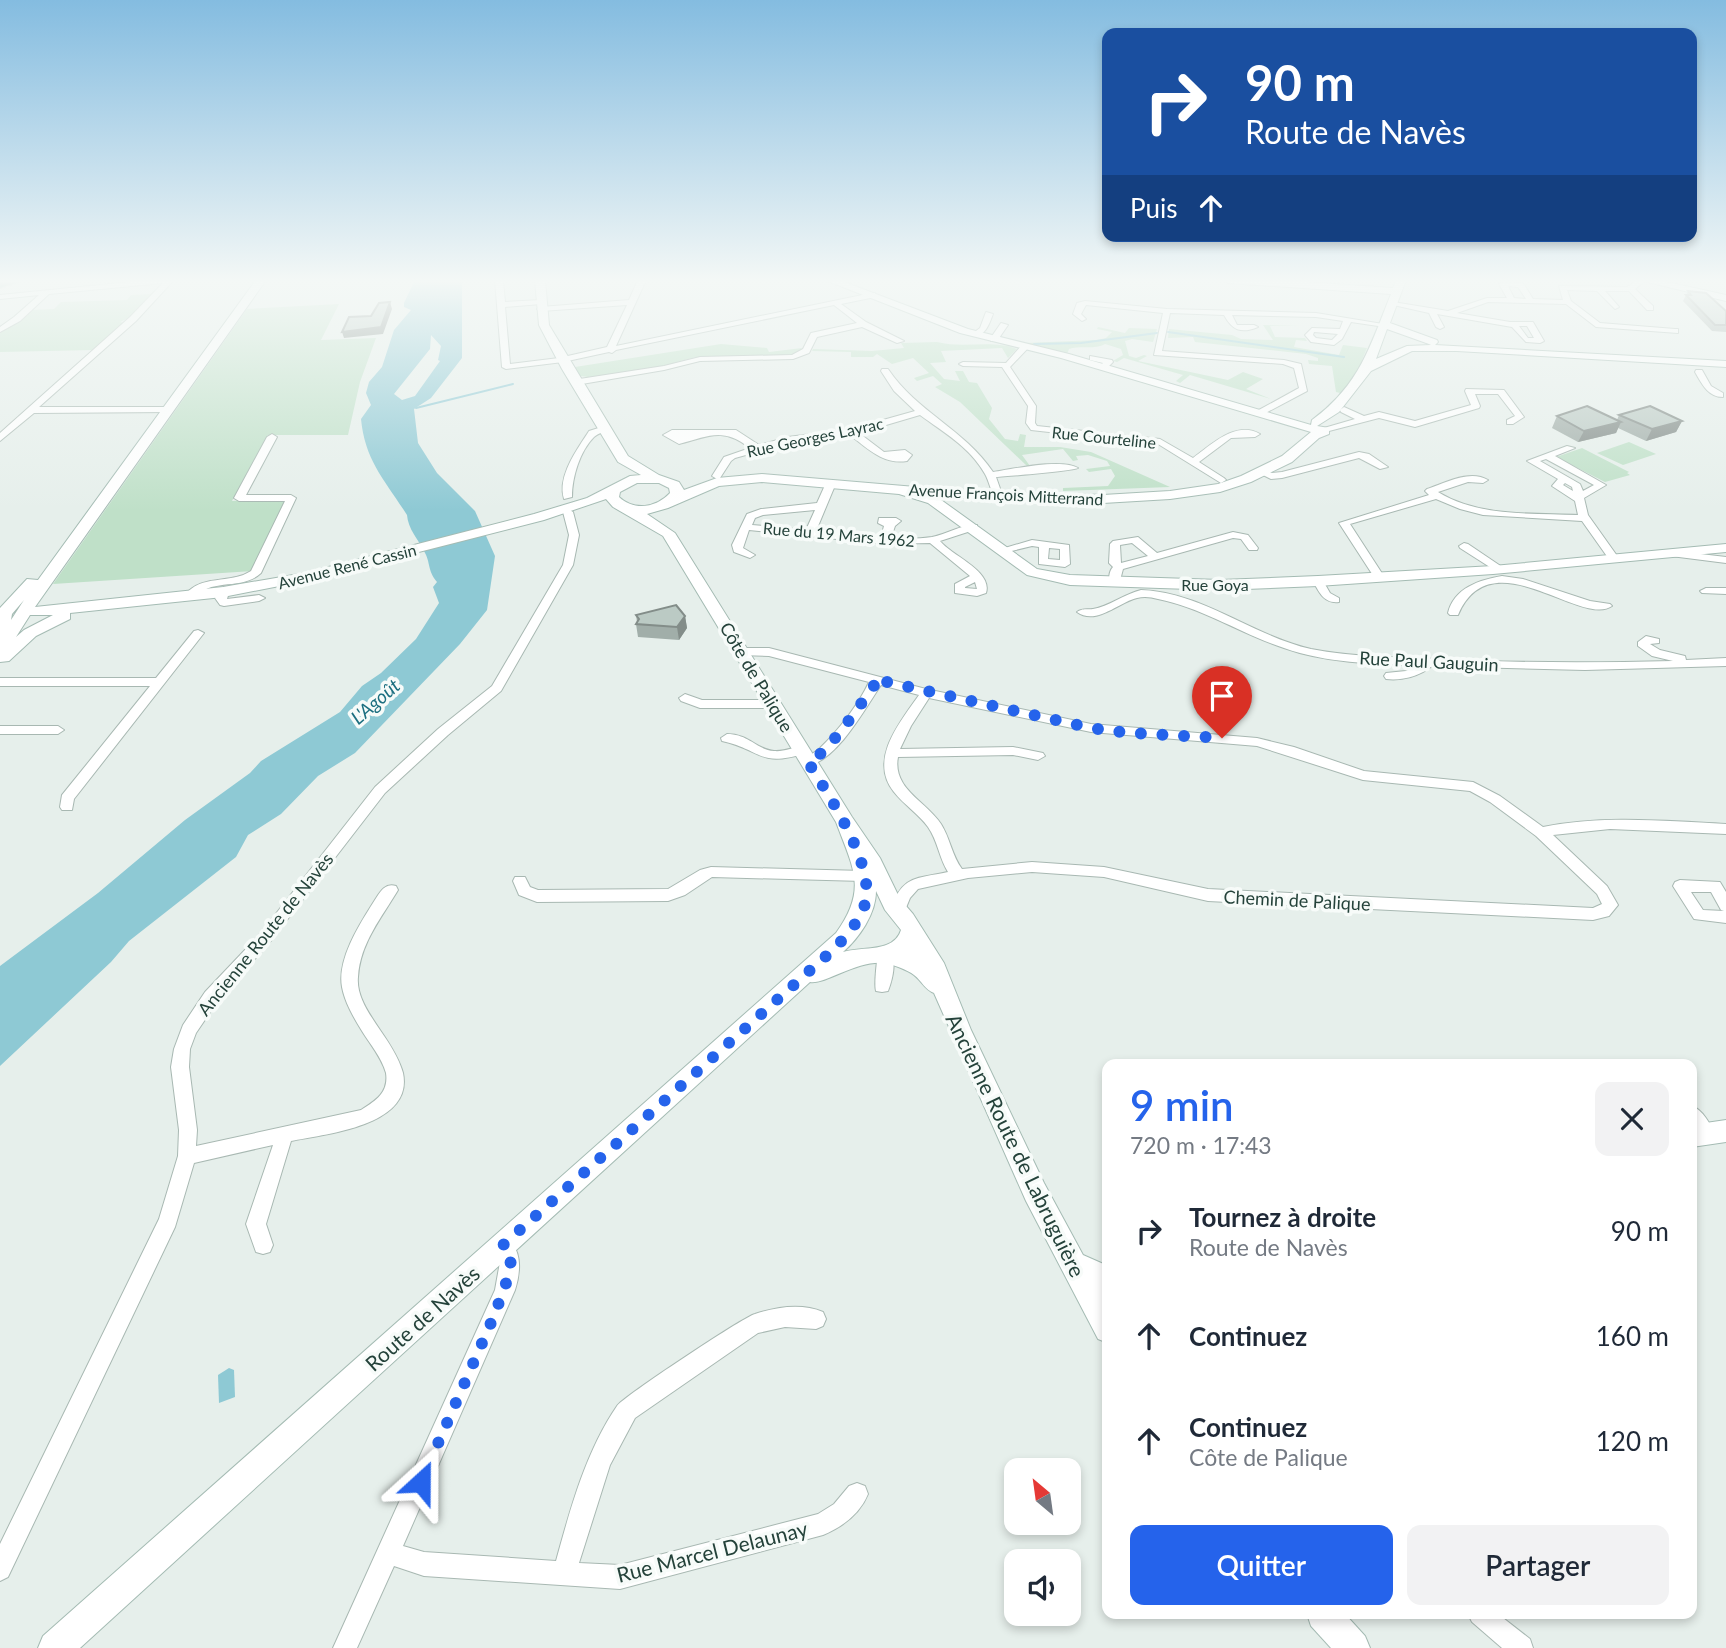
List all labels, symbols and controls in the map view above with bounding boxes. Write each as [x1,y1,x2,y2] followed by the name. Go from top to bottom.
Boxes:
[1245,53,1355,111] text: 90 m
[1130,56,1221,147] icon: right
[1245,112,1466,151] text: Route de Navès
[1192,189,1230,227] icon: ahead
[1130,192,1178,224] text: Puis
[745,413,885,461] street label: Rue Georges Layrac
[1051,422,1157,452] street label: Rue Courteline
[908,479,1104,509] street label: Avenue François Mitterrand
[762,518,916,550] street label: Rue du 19 Mars 1962
[276,540,418,592] street label: Avenue René Cassin
[1181,575,1249,594] street label: Rue Goya
[716,618,798,736] street label: Côte de Palique
[1359,646,1499,676] street label: Rue Paul Gauguin
[1192,666,1252,738] pin
[346,673,404,729] water label: L'Agoût
[1203,677,1241,715] icon: arrive
[193,848,338,1020] street label: Ancienne Route de Navès
[1223,885,1371,915] street label: Chemin de Palique
[941,1009,1091,1281] street label: Ancienne Route de Labruguière
[1130,1080,1234,1130] text: 9 min
[1595,1082,1669,1156] button: close
[1130,1131,1272,1159] text: 720 m · 17:43
[1189,1201,1376,1233] text: Tournez à droite
[1130,1212,1168,1250] icon: right
[1611,1215,1669,1247] text: 90 m
[1189,1233,1348,1261] text: Route de Navès
[360,1260,484,1376] street label: Route de Navès
[1130,1317,1168,1355] icon: ahead
[1189,1320,1307,1352] text: Continuez
[1596,1320,1669,1352] text: 160 m
[1189,1411,1307,1443] text: Continuez
[1130,1422,1168,1460] icon: ahead
[1596,1425,1669,1457] text: 120 m
[1189,1443,1348,1471] text: Côte de Palique
[384,1445,458,1519] position arrow
[1004,1458,1082,1535] north arrow
[1004,1458,1081,1626] map controls
[614,1515,810,1587] street label: Rue Marcel Delaunay
[1130,1525,1393,1605] button: Quitter
[1407,1525,1669,1605] button: Partager
[1004,1549,1081,1626] button: sound

